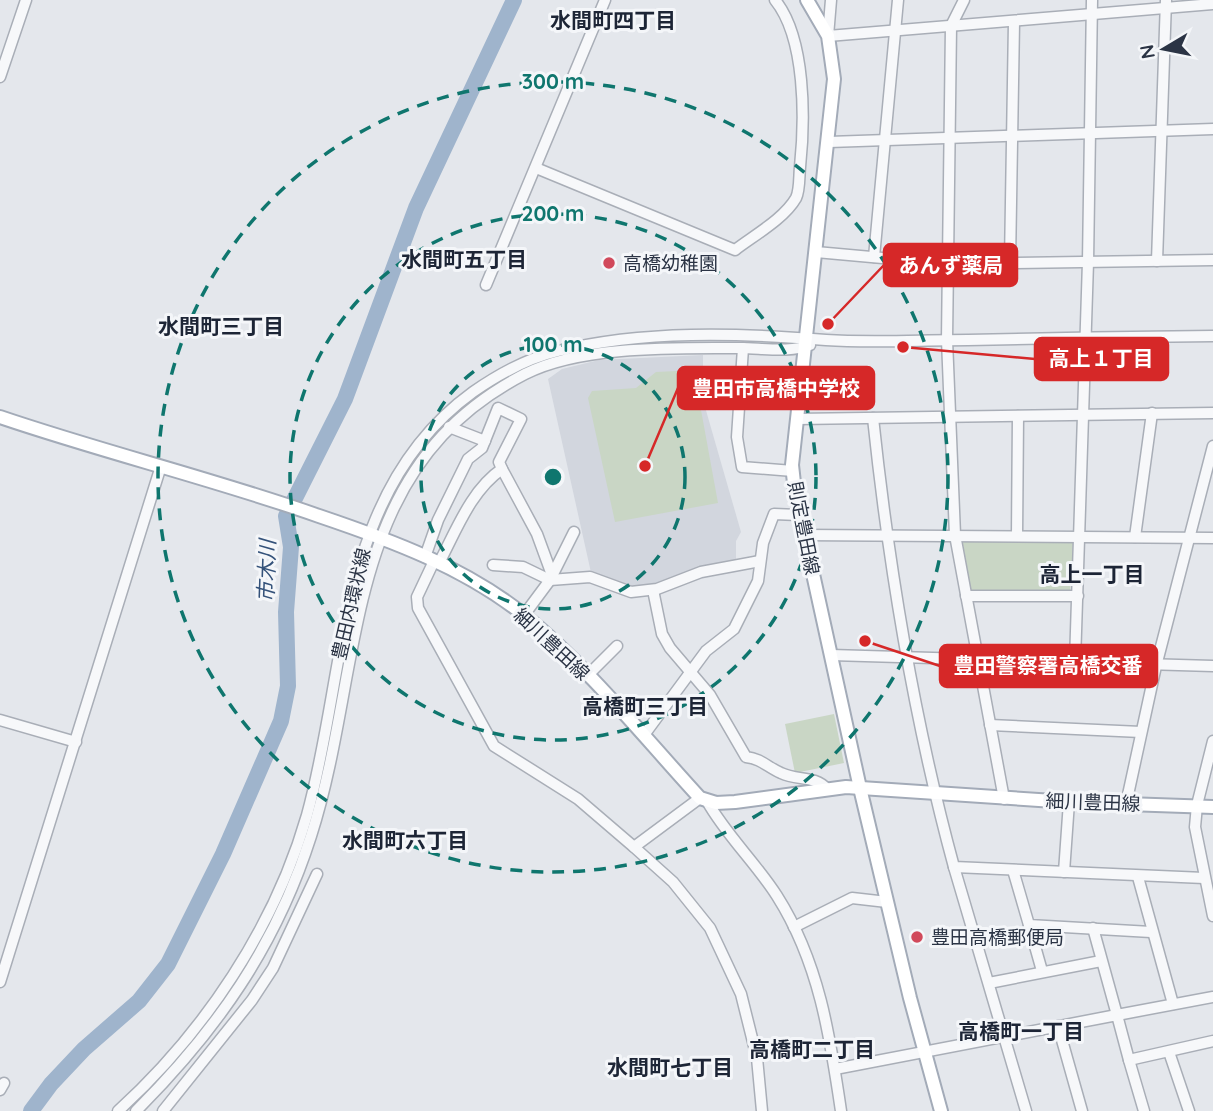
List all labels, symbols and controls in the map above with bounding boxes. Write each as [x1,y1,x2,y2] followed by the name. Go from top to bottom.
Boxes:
[550,7,676,33] district label: 水間町四丁目
[1129,14,1199,84] north arrow
[1134,43,1160,61] text: N
[522,68,584,94] text: 300 m
[522,200,584,226] text: 200 m
[884,244,1017,286] callout: あんず薬局
[401,246,527,272] district label: 水間町五丁目
[623,251,718,275] place label: 高橋幼稚園
[899,252,1004,278] text: あんず薬局
[601,255,617,271] marker: 高橋幼稚園
[158,313,284,339] district label: 水間町三丁目
[523,331,583,357] text: 100 m
[1035,338,1168,380] callout: 高上１丁目
[1049,345,1154,371] text: 高上１丁目
[678,367,874,409] callout: 豊田市高橋中学校
[692,375,860,401] text: 豊田市高橋中学校
[541,465,565,489] centre of rings
[783,479,825,577] street label: 則定豊田線
[252,537,280,603] water label: 市木川
[326,546,376,662] street label: 豊田内環状線
[1040,561,1145,587] district label: 高上一丁目
[509,603,595,685] street label: 細川豊田線
[940,645,1157,687] callout: 豊田警察署高橋交番
[954,652,1143,678] text: 豊田警察署高橋交番
[582,693,708,719] district label: 高橋町三丁目
[1045,788,1141,816] street label: 細川豊田線
[342,827,468,853] district label: 水間町六丁目
[931,925,1064,949] place label: 豊田高橋郵便局
[909,929,925,945] marker: 豊田高橋郵便局
[958,1018,1084,1044] district label: 高橋町一丁目
[749,1036,875,1062] district label: 高橋町二丁目
[607,1054,733,1080] district label: 水間町七丁目

